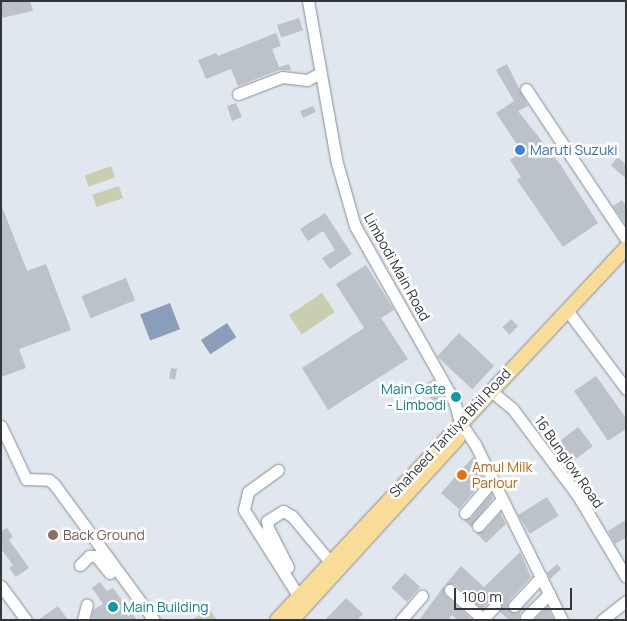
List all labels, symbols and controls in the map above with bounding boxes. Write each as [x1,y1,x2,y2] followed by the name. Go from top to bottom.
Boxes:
[530,142,617,158] place label: Maruti Suzuki
[514,144,526,156] marker: Maruti Suzuki
[360,210,434,324] street label: Limbodi Main Road
[386,365,514,501] street label: Shaheed Tantiya Bhil Road
[381,381,446,414] place label: Main Gate - Limbodi
[450,391,462,403] marker: Main Gate - Limbodi
[531,413,607,511] street label: 16 Bunglow Road
[472,459,532,492] place label: Amul Milk Parlour
[456,469,468,481] marker: Amul Milk Parlour
[63,527,145,543] place label: Back Ground
[47,529,59,541] marker: Back Ground
[457,578,574,610] scale bar
[462,586,502,607] text: 100 m
[123,599,209,615] place label: Main Building
[107,601,119,613] marker: Main Building

